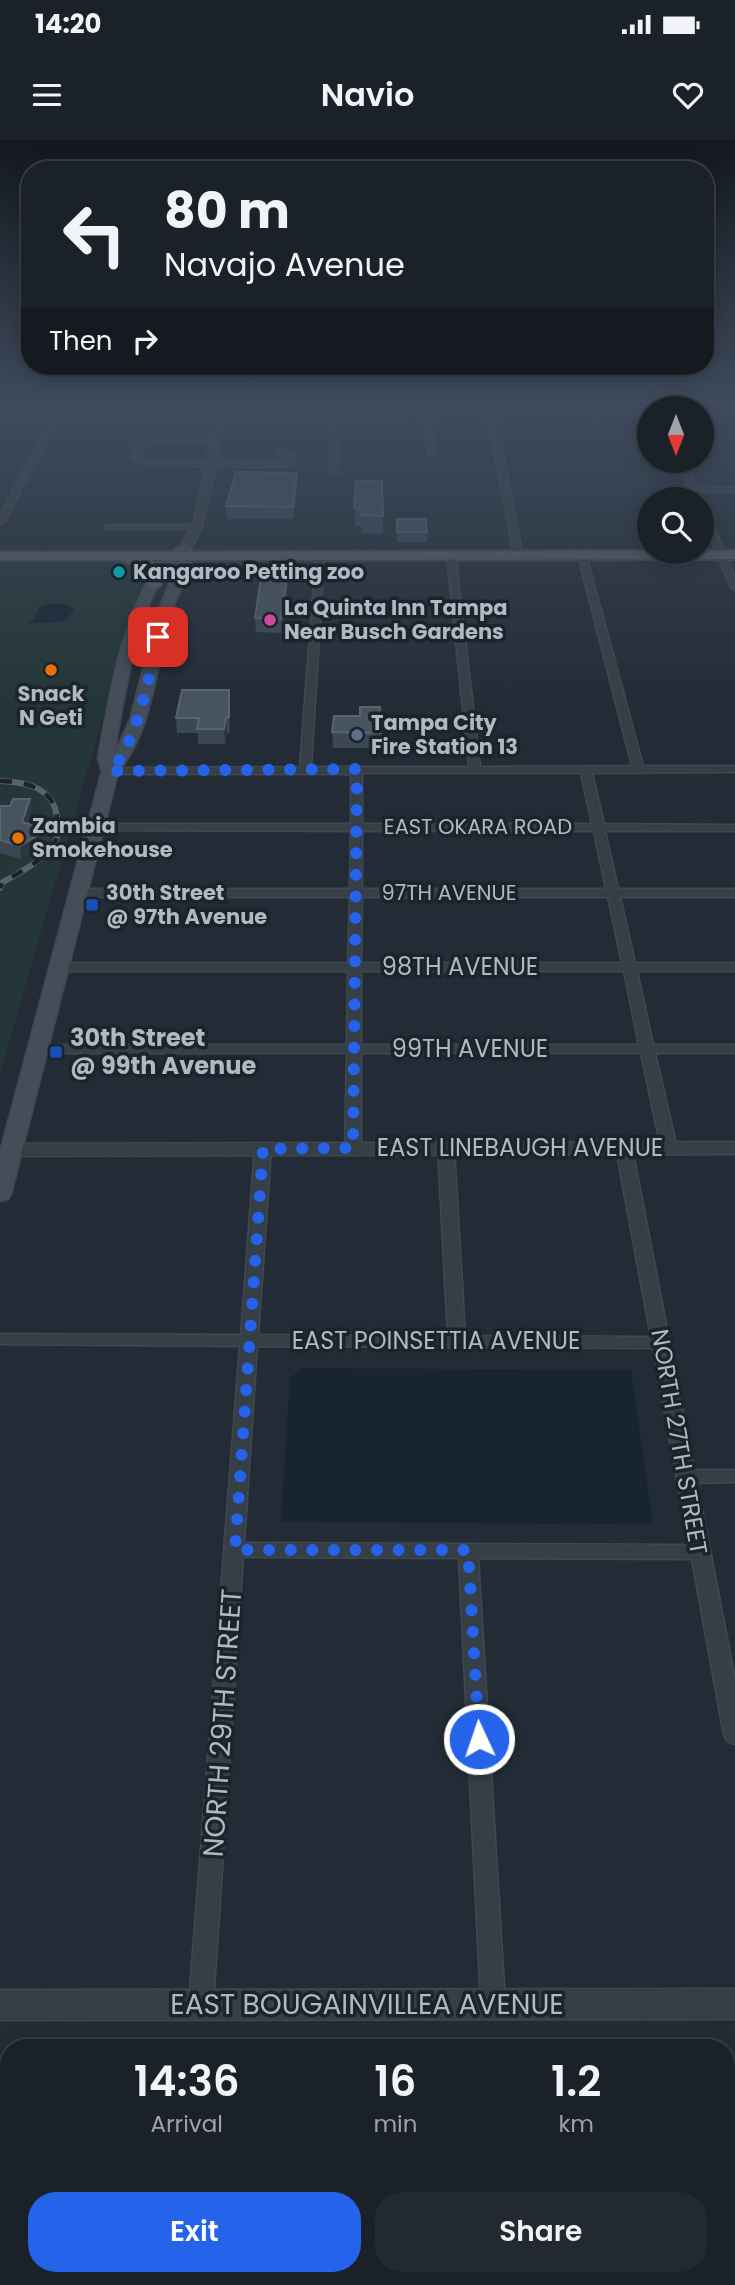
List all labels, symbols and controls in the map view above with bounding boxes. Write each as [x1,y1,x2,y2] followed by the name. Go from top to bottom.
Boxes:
[35,6,102,42] text: 14:20
[321,72,414,117] text: Navio
[28,76,66,114] icon: menu
[669,76,707,114] icon: heart
[164,177,290,245] text: 80 m
[49,189,140,280] icon: left
[164,242,405,287] text: Navajo Avenue
[126,322,164,360] icon: right
[49,323,112,359] text: Then
[637,396,714,472] north arrow
[637,396,714,564] map controls
[637,487,714,564] button: search
[133,557,364,586] place label: Kangaroo Petting zoo
[111,564,127,580] marker: Kangaroo Petting zoo
[284,593,507,646] place label: La Quinta Inn Tampa Near Busch Gardens
[128,607,188,667] pin
[262,612,278,628] marker: La Quinta Inn Tampa Near Busch Gardens
[139,618,177,656] icon: arrive
[43,662,59,678] marker: Snack N Geti
[17,679,85,732] place label: Snack N Geti
[371,708,518,761] place label: Tampa City Fire Station 13
[349,727,365,743] marker: Tampa City Fire Station 13
[32,811,173,864] place label: Zambia Smokehouse
[384,812,572,841] street label: EAST OKARA ROAD
[10,830,26,846] marker: Zambia Smokehouse
[106,878,267,931] place label: 30th Street @ 97th Avenue
[381,878,517,907] street label: 97TH AVENUE
[84,897,100,913] marker: 30th Street @ 97th Avenue
[382,950,538,983] street label: 98TH AVENUE
[70,1021,256,1082] place label: 30th Street @ 99th Avenue
[392,1032,548,1065] street label: 99TH AVENUE
[48,1044,64,1060] marker: 30th Street @ 99th Avenue
[377,1131,663,1164] street label: EAST LINEBAUGH AVENUE
[292,1324,580,1357] street label: EAST POINSETTIA AVENUE
[643,1327,716,1557] street label: NORTH 27TH STREET
[194,1588,251,1859] street label: NORTH 29TH STREET
[442,1702,516,1776] position arrow
[170,1985,564,2024] street label: EAST BOUGAINVILLEA AVENUE
[134,2052,240,2111] text: 14:36
[374,2052,416,2111] text: 16
[551,2052,601,2111] text: 1.2
[150,2108,223,2140] text: Arrival
[373,2108,417,2140] text: min
[558,2108,594,2140] text: km
[28,2192,361,2272] button: Exit
[375,2192,707,2272] button: Share

